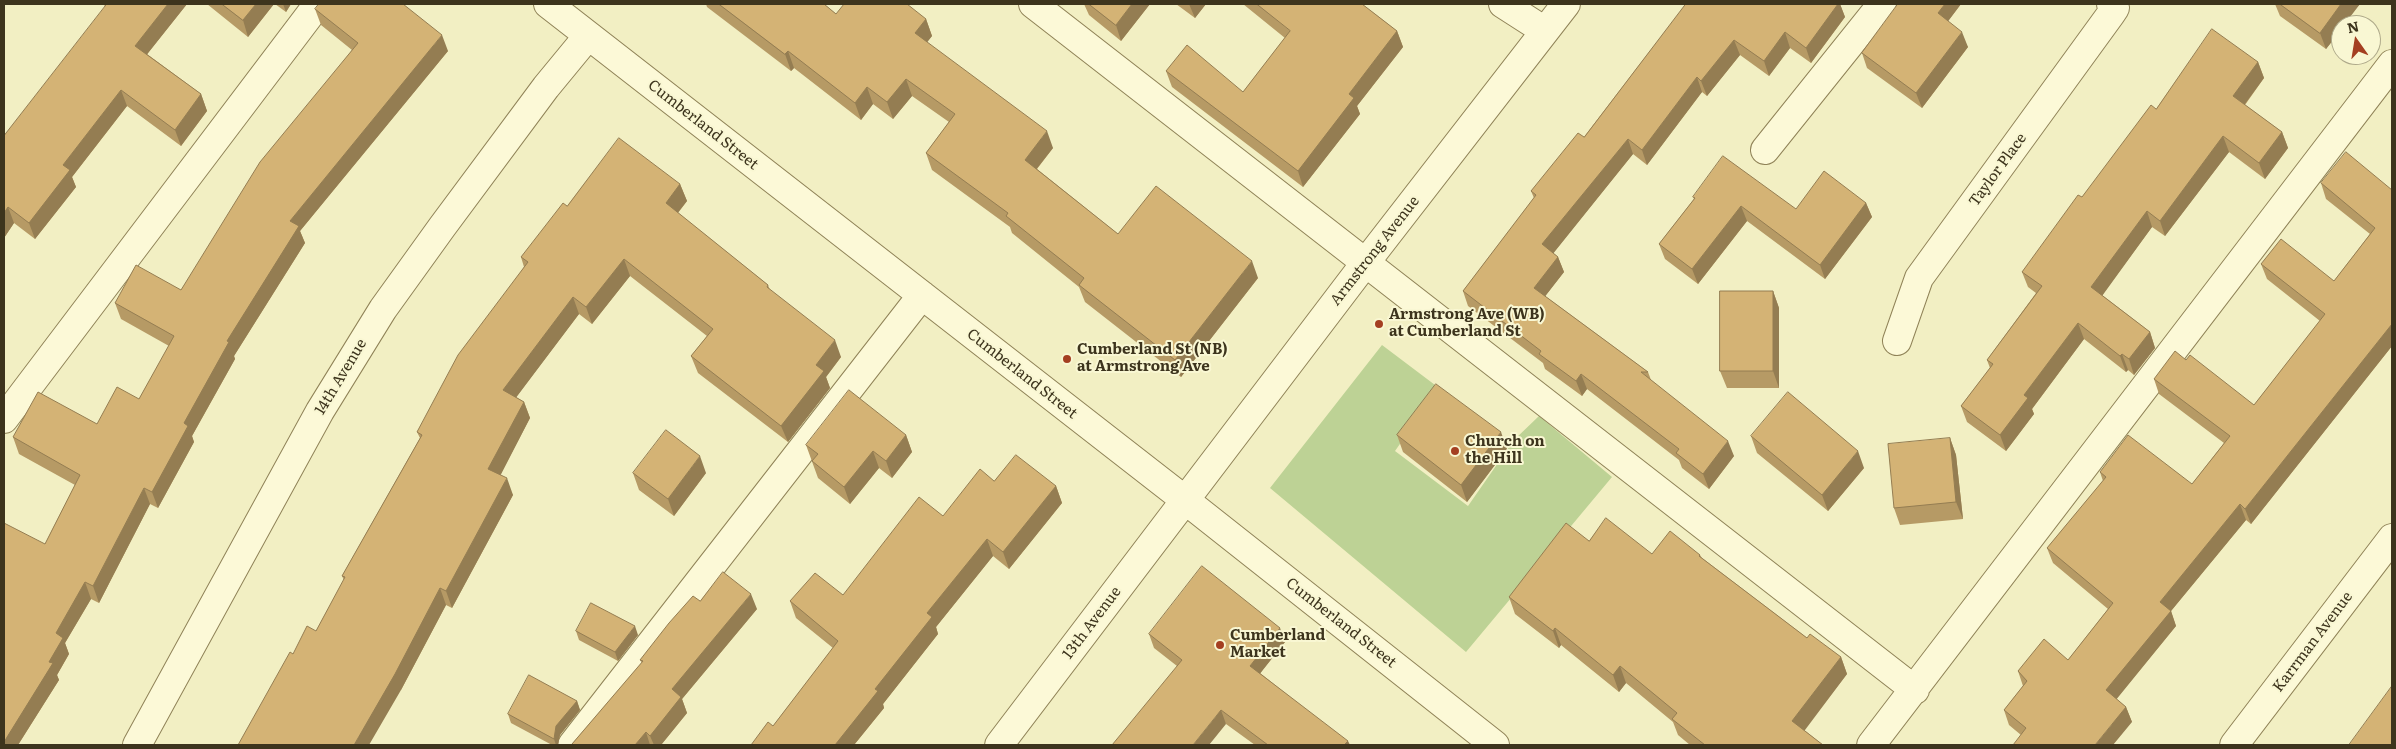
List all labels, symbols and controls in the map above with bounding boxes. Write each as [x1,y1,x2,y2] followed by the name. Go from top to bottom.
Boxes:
[2331,15,2381,65] north arrow
[2345,15,2361,37] text: N
[644,76,762,174] street label: Cumberland Street
[1965,130,2031,210] street label: Taylor Place
[1327,193,1423,309] street label: Armstrong Avenue
[1389,306,1545,341] place label: Armstrong Ave (WB) at Cumberland St
[1373,318,1385,330] marker: Armstrong Ave (WB) at Cumberland St
[963,325,1081,423] street label: Cumberland Street
[311,336,371,418] street label: 14th Avenue
[1077,341,1228,376] place label: Cumberland St (NB) at Armstrong Ave
[1061,353,1073,365] marker: Cumberland St (NB) at Armstrong Ave
[1465,433,1545,468] place label: Church on the Hill
[1449,445,1461,457] marker: Church on the Hill
[1282,574,1400,672] street label: Cumberland Street
[1059,583,1125,663] street label: 13th Avenue
[2269,588,2357,696] street label: Karrman Avenue
[1230,627,1325,662] place label: Cumberland Market
[1214,639,1226,651] marker: Cumberland Market

